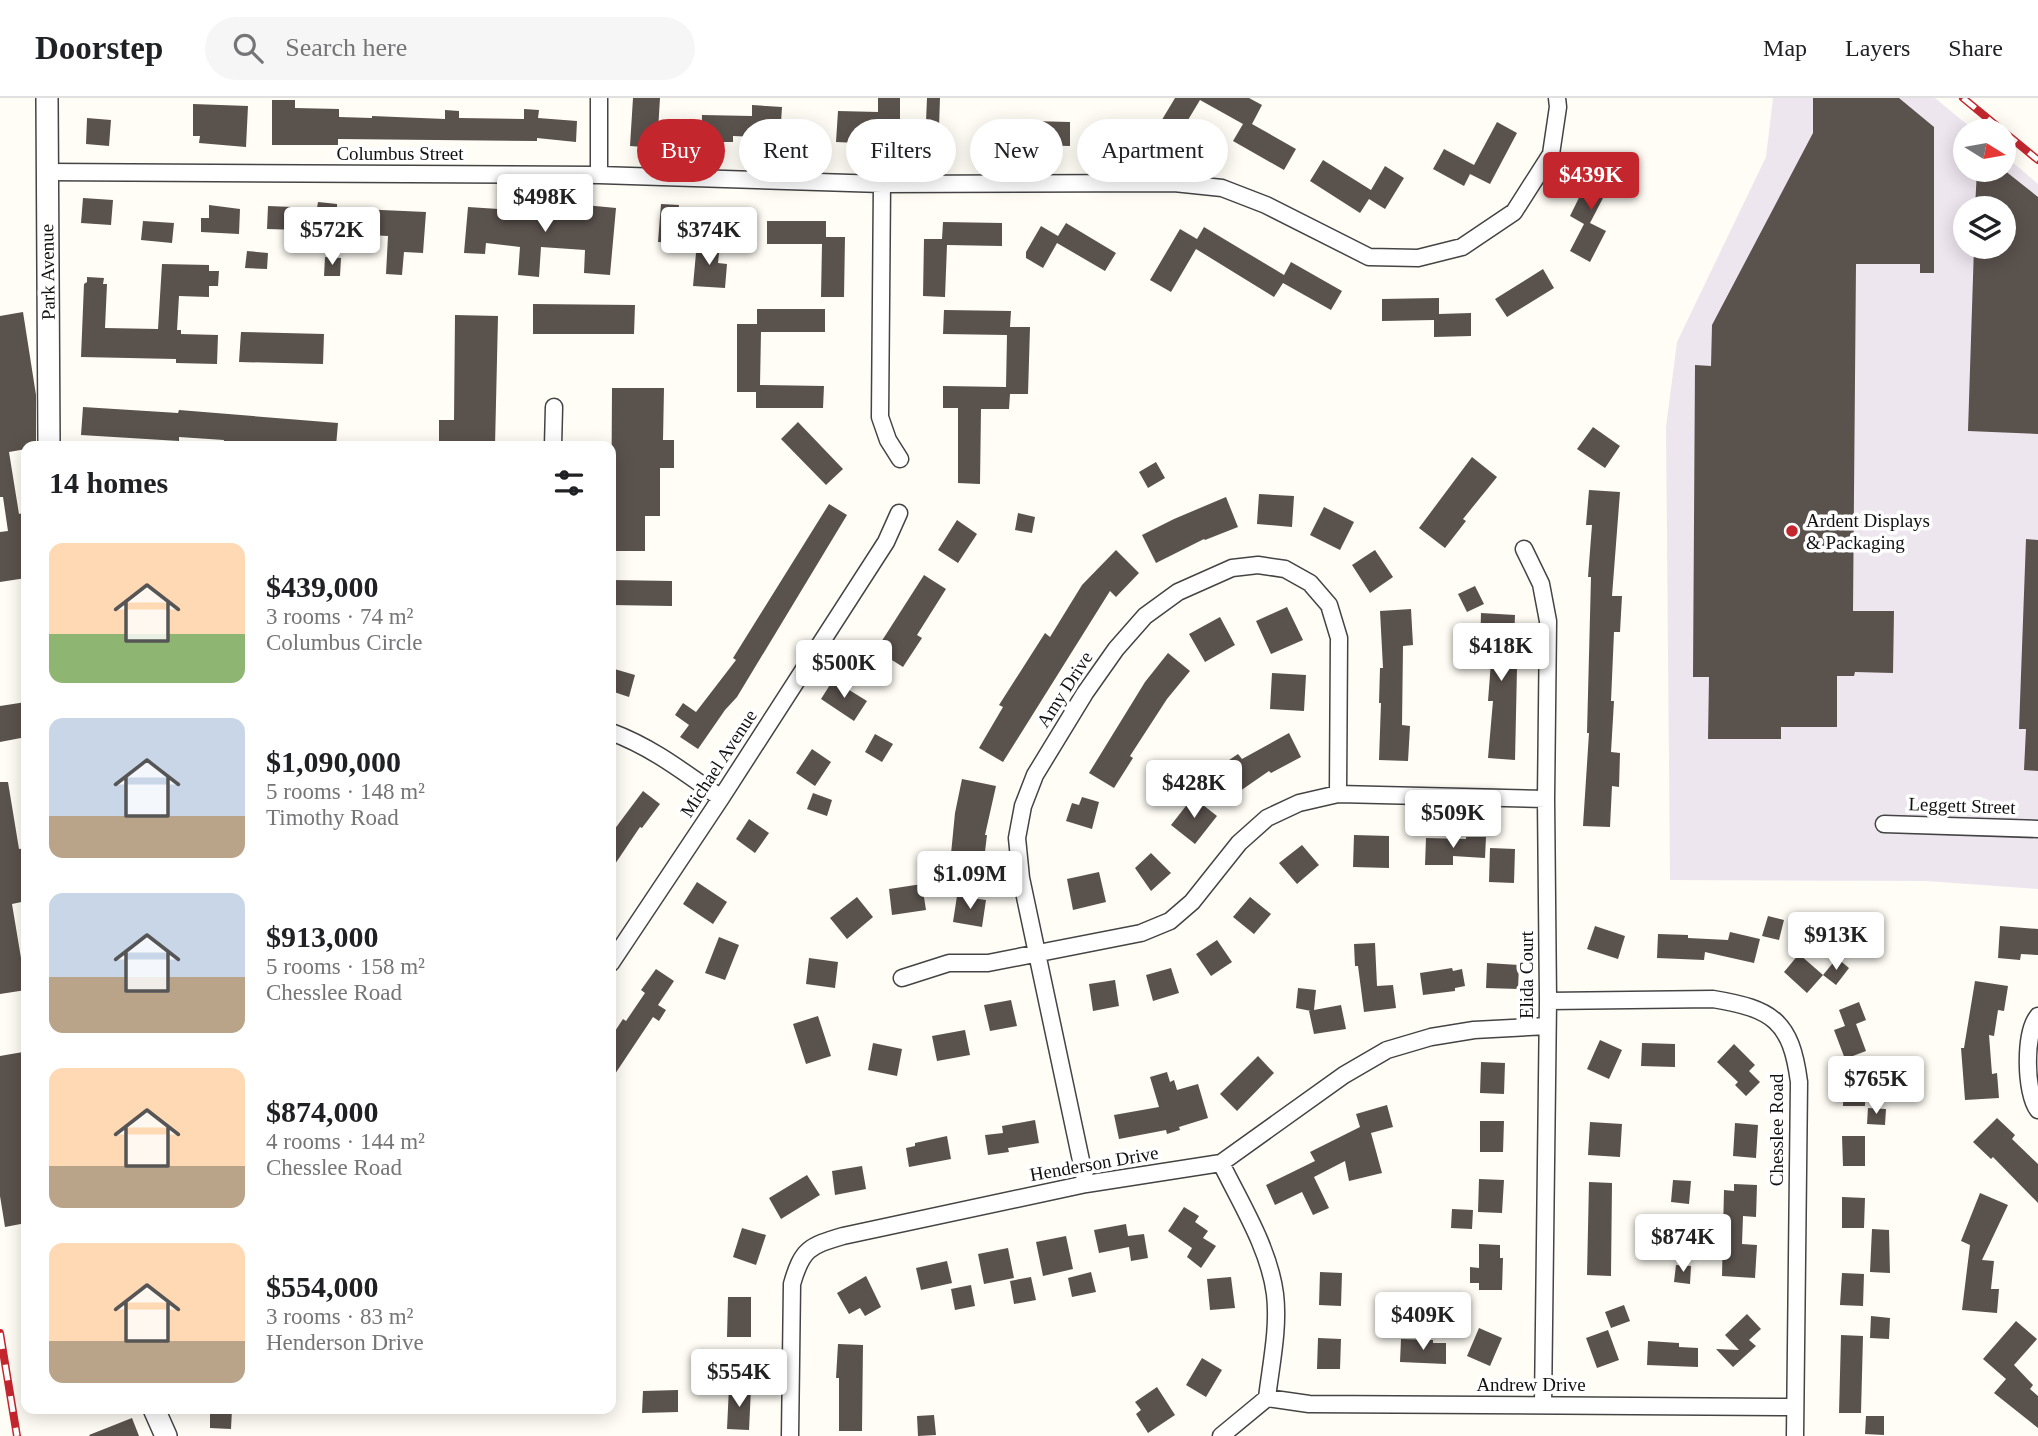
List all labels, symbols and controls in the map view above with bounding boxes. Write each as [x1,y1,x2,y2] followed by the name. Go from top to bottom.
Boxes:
[205,17,695,80] search box
[229,29,267,67] icon: search
[35,30,163,66] text: Doorstep
[285,33,407,62] text: Search here
[1763,35,1807,61] text: Map
[1845,35,1910,61] text: Layers
[1948,35,2003,61] text: Share
[637,119,725,182] chip: Buy
[739,119,832,182] chip: Rent
[846,119,956,182] chip: Filters
[970,119,1063,182] chip: New
[1077,119,1228,182] chip: Apartment
[1953,119,2016,182] north arrow
[1953,119,2016,259] map controls
[336,143,464,164] street label: Columbus Street
[1542,152,1640,212] pin: $439K
[1559,162,1623,187] text: $439K
[496,174,594,234] pin: $498K
[513,184,577,209] text: $498K
[1953,196,2016,259] button: layers
[283,208,381,267] pin: $572K
[660,208,758,267] pin: $374K
[300,217,364,242] text: $572K
[677,217,741,242] text: $374K
[36,224,59,320] street label: Park Avenue
[550,464,588,502] icon: filters
[49,466,168,499] text: 14 homes
[1806,510,1930,553] place label: Ardent Displays & Packaging
[1784,523,1800,539] marker: Ardent Displays & Packaging
[266,570,379,603] text: $439,000
[105,571,189,655] icon: home
[266,604,413,629] text: 3 rooms · 74 m²
[1452,624,1550,683] pin: $418K
[266,630,423,655] text: Columbus Circle
[1469,633,1533,658] text: $418K
[795,640,893,700] pin: $500K
[1032,647,1097,731] street label: Amy Drive
[812,650,876,675] text: $500K
[676,706,761,821] street label: Michael Avenue
[266,745,401,778] text: $1,090,000
[105,746,189,830] icon: home
[1145,760,1243,820] pin: $428K
[1162,770,1226,795] text: $428K
[266,779,425,804] text: 5 rooms · 148 m²
[1404,790,1502,850] pin: $509K
[1908,793,2017,818] street label: Leggett Street
[1421,800,1485,825] text: $509K
[266,805,399,830] text: Timothy Road
[913,852,1027,911] pin: $1.09M
[933,861,1007,886] text: $1.09M
[1787,912,1885,972] pin: $913K
[266,920,379,953] text: $913,000
[105,921,189,1005] icon: home
[1804,922,1868,947] text: $913K
[1516,930,1537,1019] street label: Elida Court
[266,954,425,979] text: 5 rooms · 158 m²
[266,980,402,1005] text: Chesslee Road
[1827,1056,1925,1116] pin: $765K
[1844,1066,1908,1091] text: $765K
[1766,1073,1787,1186] street label: Chesslee Road
[266,1095,379,1128] text: $874,000
[105,1096,189,1180] icon: home
[266,1129,425,1154] text: 4 rooms · 144 m²
[1028,1142,1160,1185] street label: Henderson Drive
[266,1155,402,1180] text: Chesslee Road
[1634,1214,1732,1274] pin: $874K
[1651,1224,1715,1249] text: $874K
[266,1270,379,1303] text: $554,000
[105,1271,189,1355] icon: home
[1374,1292,1472,1352] pin: $409K
[1391,1302,1455,1327] text: $409K
[266,1304,413,1329] text: 3 rooms · 83 m²
[266,1330,424,1355] text: Henderson Drive
[690,1350,788,1409] pin: $554K
[707,1359,771,1384] text: $554K
[1476,1374,1586,1395] street label: Andrew Drive

